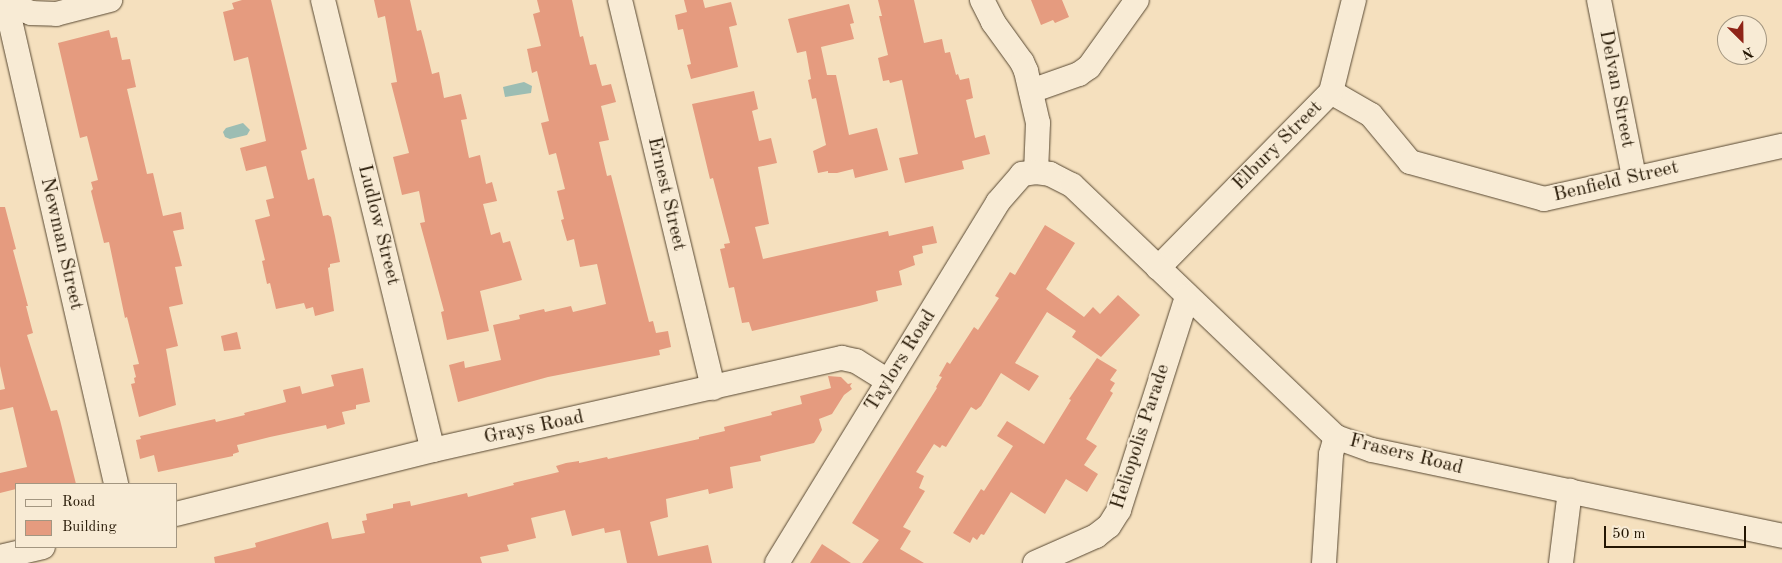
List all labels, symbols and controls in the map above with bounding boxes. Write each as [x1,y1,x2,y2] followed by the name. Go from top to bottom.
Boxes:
[1717,15,1767,65] north arrow
[1593,28,1639,150] street label: Delvan Street
[1740,44,1755,61] text: N
[1228,96,1328,196] street label: Elbury Street
[641,135,691,253] street label: Ernest Street
[1551,156,1681,208] street label: Benfield Street
[351,162,405,288] street label: Ludlow Street
[34,175,88,313] street label: Newman Street
[860,306,942,416] street label: Taylors Road
[1106,361,1176,513] street label: Heliopolis Parade
[482,406,586,450] street label: Grays Road
[1347,429,1465,481] street label: Frasers Road
[15,483,178,548] legend
[62,495,95,510] text: Road
[1607,516,1750,548] scale bar
[62,520,117,535] text: Building
[1612,527,1646,542] text: 50 m

